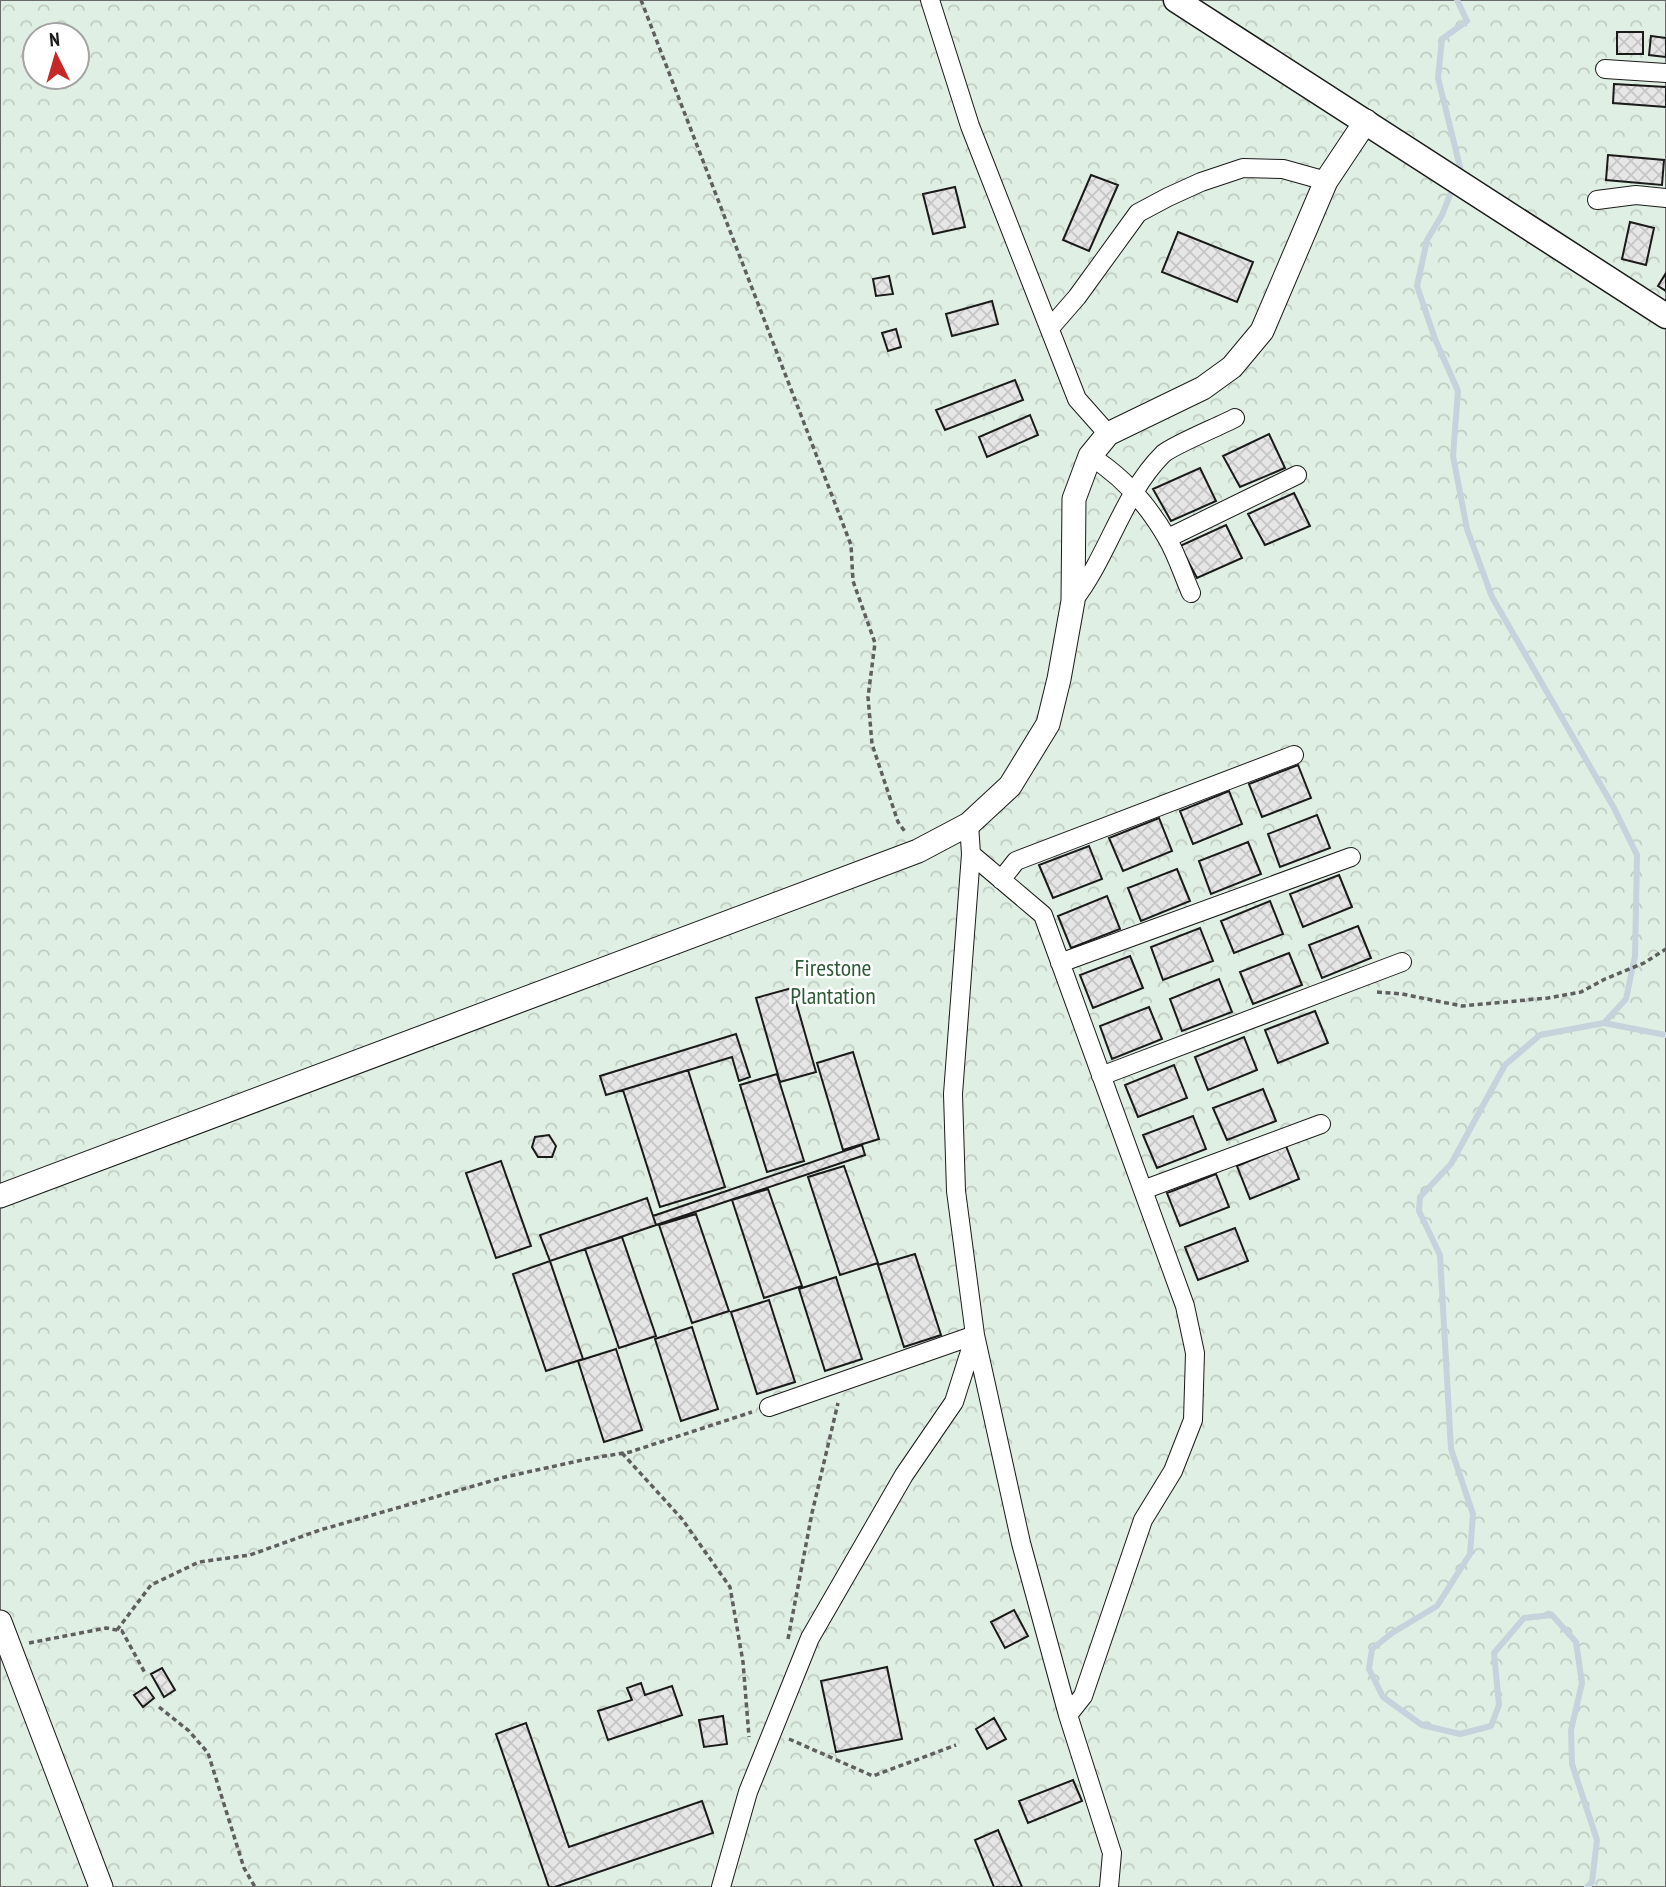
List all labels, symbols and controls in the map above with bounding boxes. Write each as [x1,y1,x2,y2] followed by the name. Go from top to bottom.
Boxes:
[21,21,91,91] north arrow
[48,27,61,51] text: N
[790,952,876,1011] park label: Firestone Plantation

